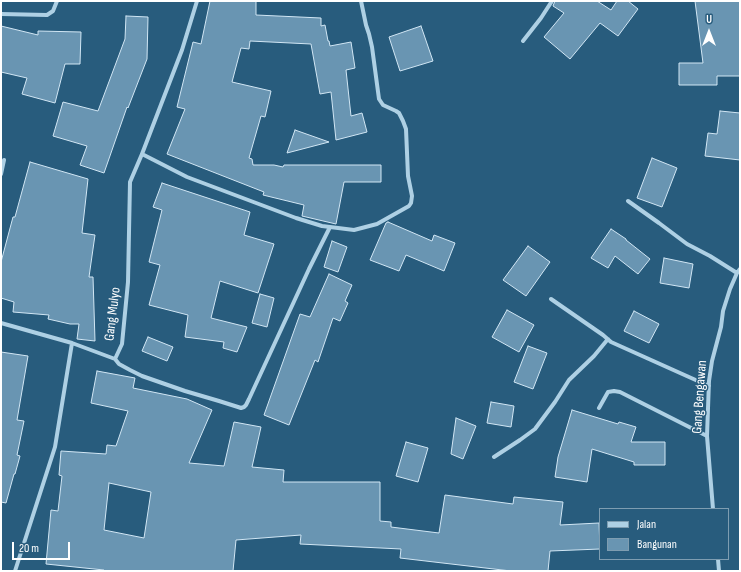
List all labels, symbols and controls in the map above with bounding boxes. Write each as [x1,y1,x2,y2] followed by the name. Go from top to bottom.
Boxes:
[689,12,729,52] north arrow
[706,13,712,26] text: U
[101,286,125,342] street label: Gang Mulyo
[689,360,711,434] street label: Gang Bengawan
[599,508,729,560] legend
[637,517,656,532] text: Jalan
[14,534,72,560] scale bar
[637,537,677,552] text: Bangunan
[19,541,39,556] text: 20 m

